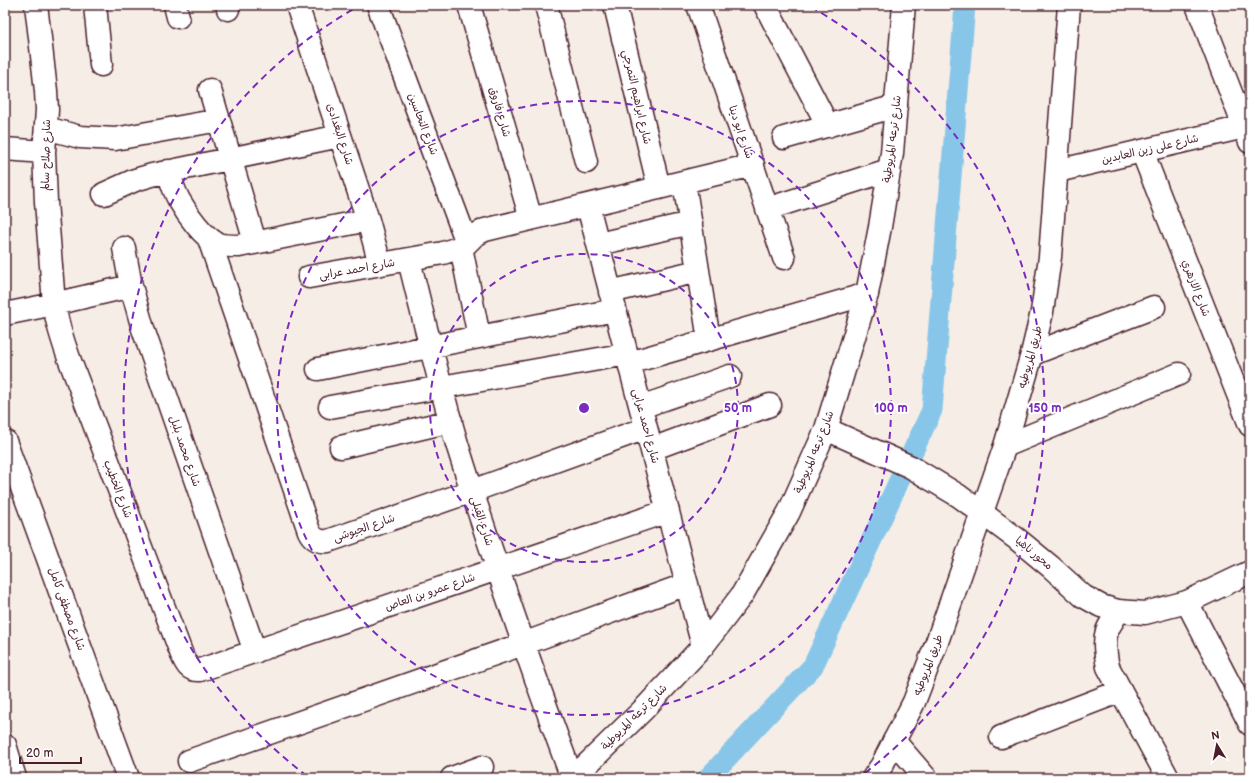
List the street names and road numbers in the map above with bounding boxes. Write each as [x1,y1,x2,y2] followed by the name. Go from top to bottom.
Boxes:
[616,49,654,146] street label: شارع ابراهيم التمرجي
[485,85,513,139] street label: شارع فاروق
[403,91,441,158] street label: شارع النحاسين
[880,95,906,184] street label: شارع ترعه المريوطية
[322,102,356,167] street label: شارع البغدادى
[724,104,756,161] street label: شارع ابو دينا
[39,119,55,191] street label: شارع صلاح سالم
[1100,132,1200,168] street label: شارع على زين العابدين
[318,256,396,284] street label: شارع احمد عرابى
[1177,258,1213,319] street label: شارع الازهري
[1015,324,1045,390] street label: طريق المريوطيه
[628,387,662,465] street label: شارع احمد عرابى
[792,409,838,496] street label: شارع ترعه المريوطية
[165,414,203,489] street label: شارع محمد بلبل
[99,458,135,521] street label: شارع الخطيب
[466,494,496,548] street label: شارع القبلى
[331,511,397,547] street label: شارع الجيوشى
[1012,534,1055,573] street label: محور ناهيا
[44,566,88,653] street label: شارع مصطفى كامل
[383,570,477,615] street label: شارع عمرو بن العاص
[910,633,946,697] street label: طريق المريوطيه
[598,681,671,754] street label: شارع ترعه المريوطية

